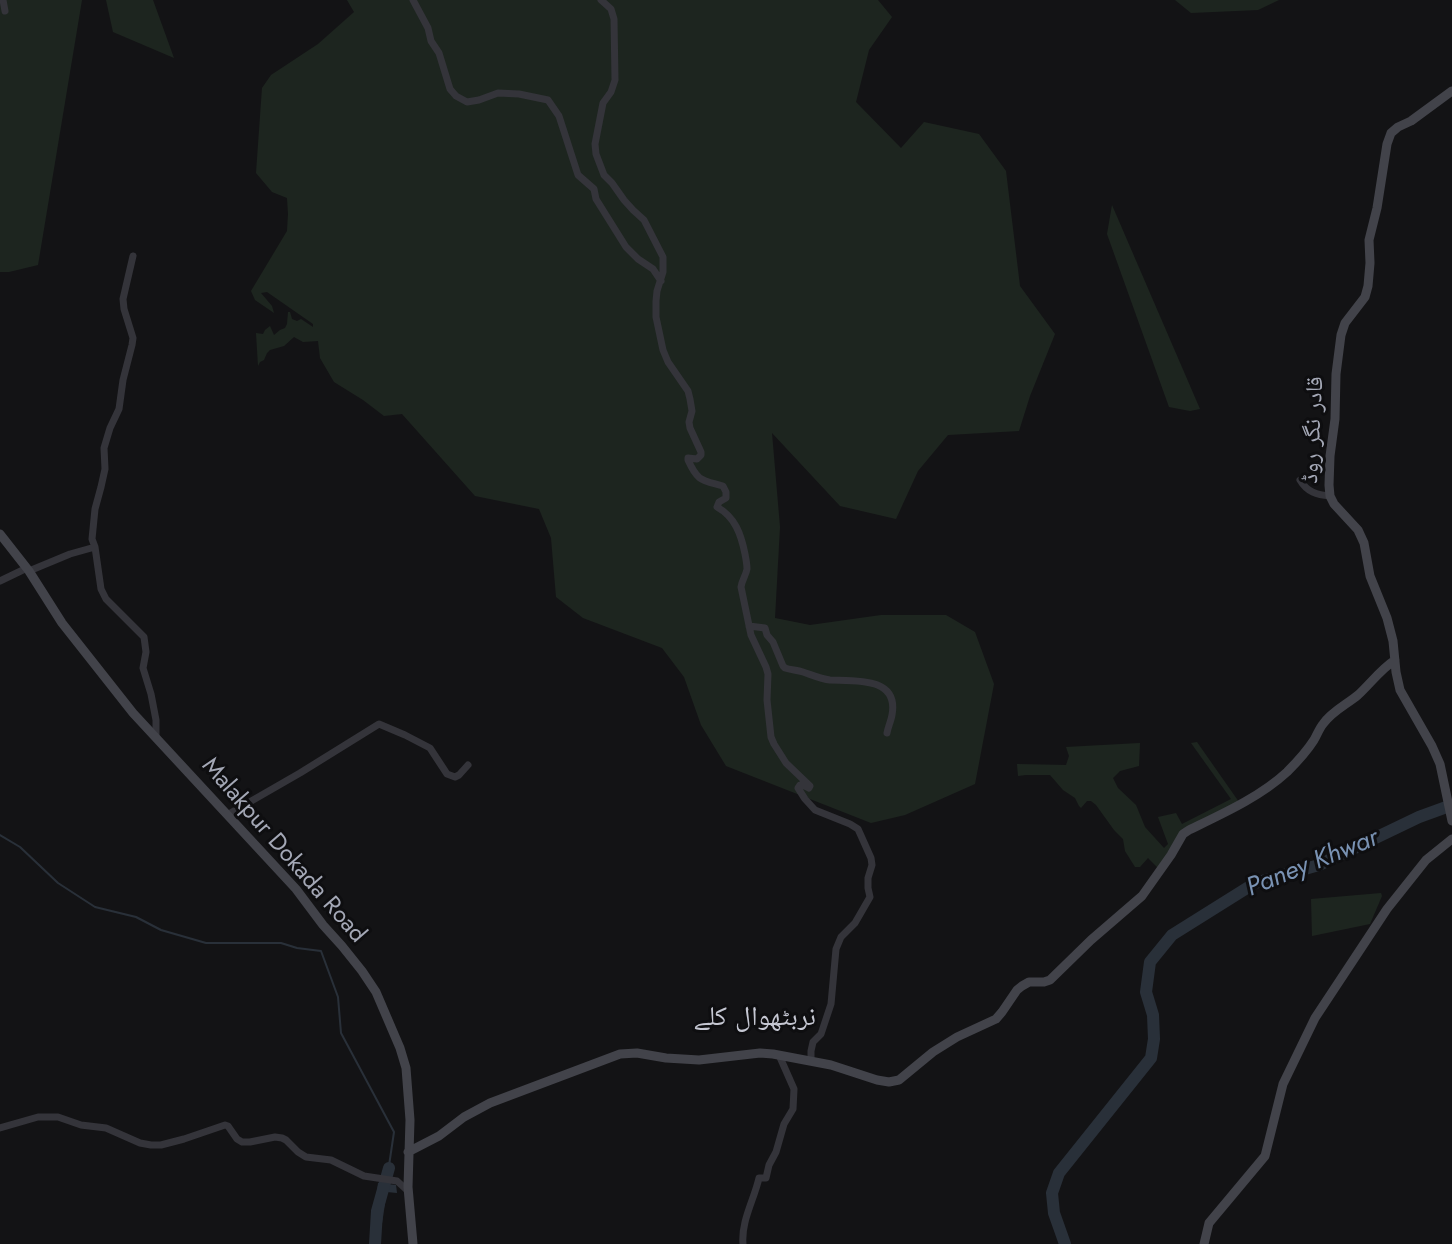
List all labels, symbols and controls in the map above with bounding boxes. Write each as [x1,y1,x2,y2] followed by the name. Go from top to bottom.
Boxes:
[1297,376,1331,484] street label: قادر نگر روڈ
[195,752,371,950] street label: Malakpur Dokada Road
[1242,823,1384,905] water label: Paney Khwar
[694,1002,816,1034] district label: نربٹھوال کلے

